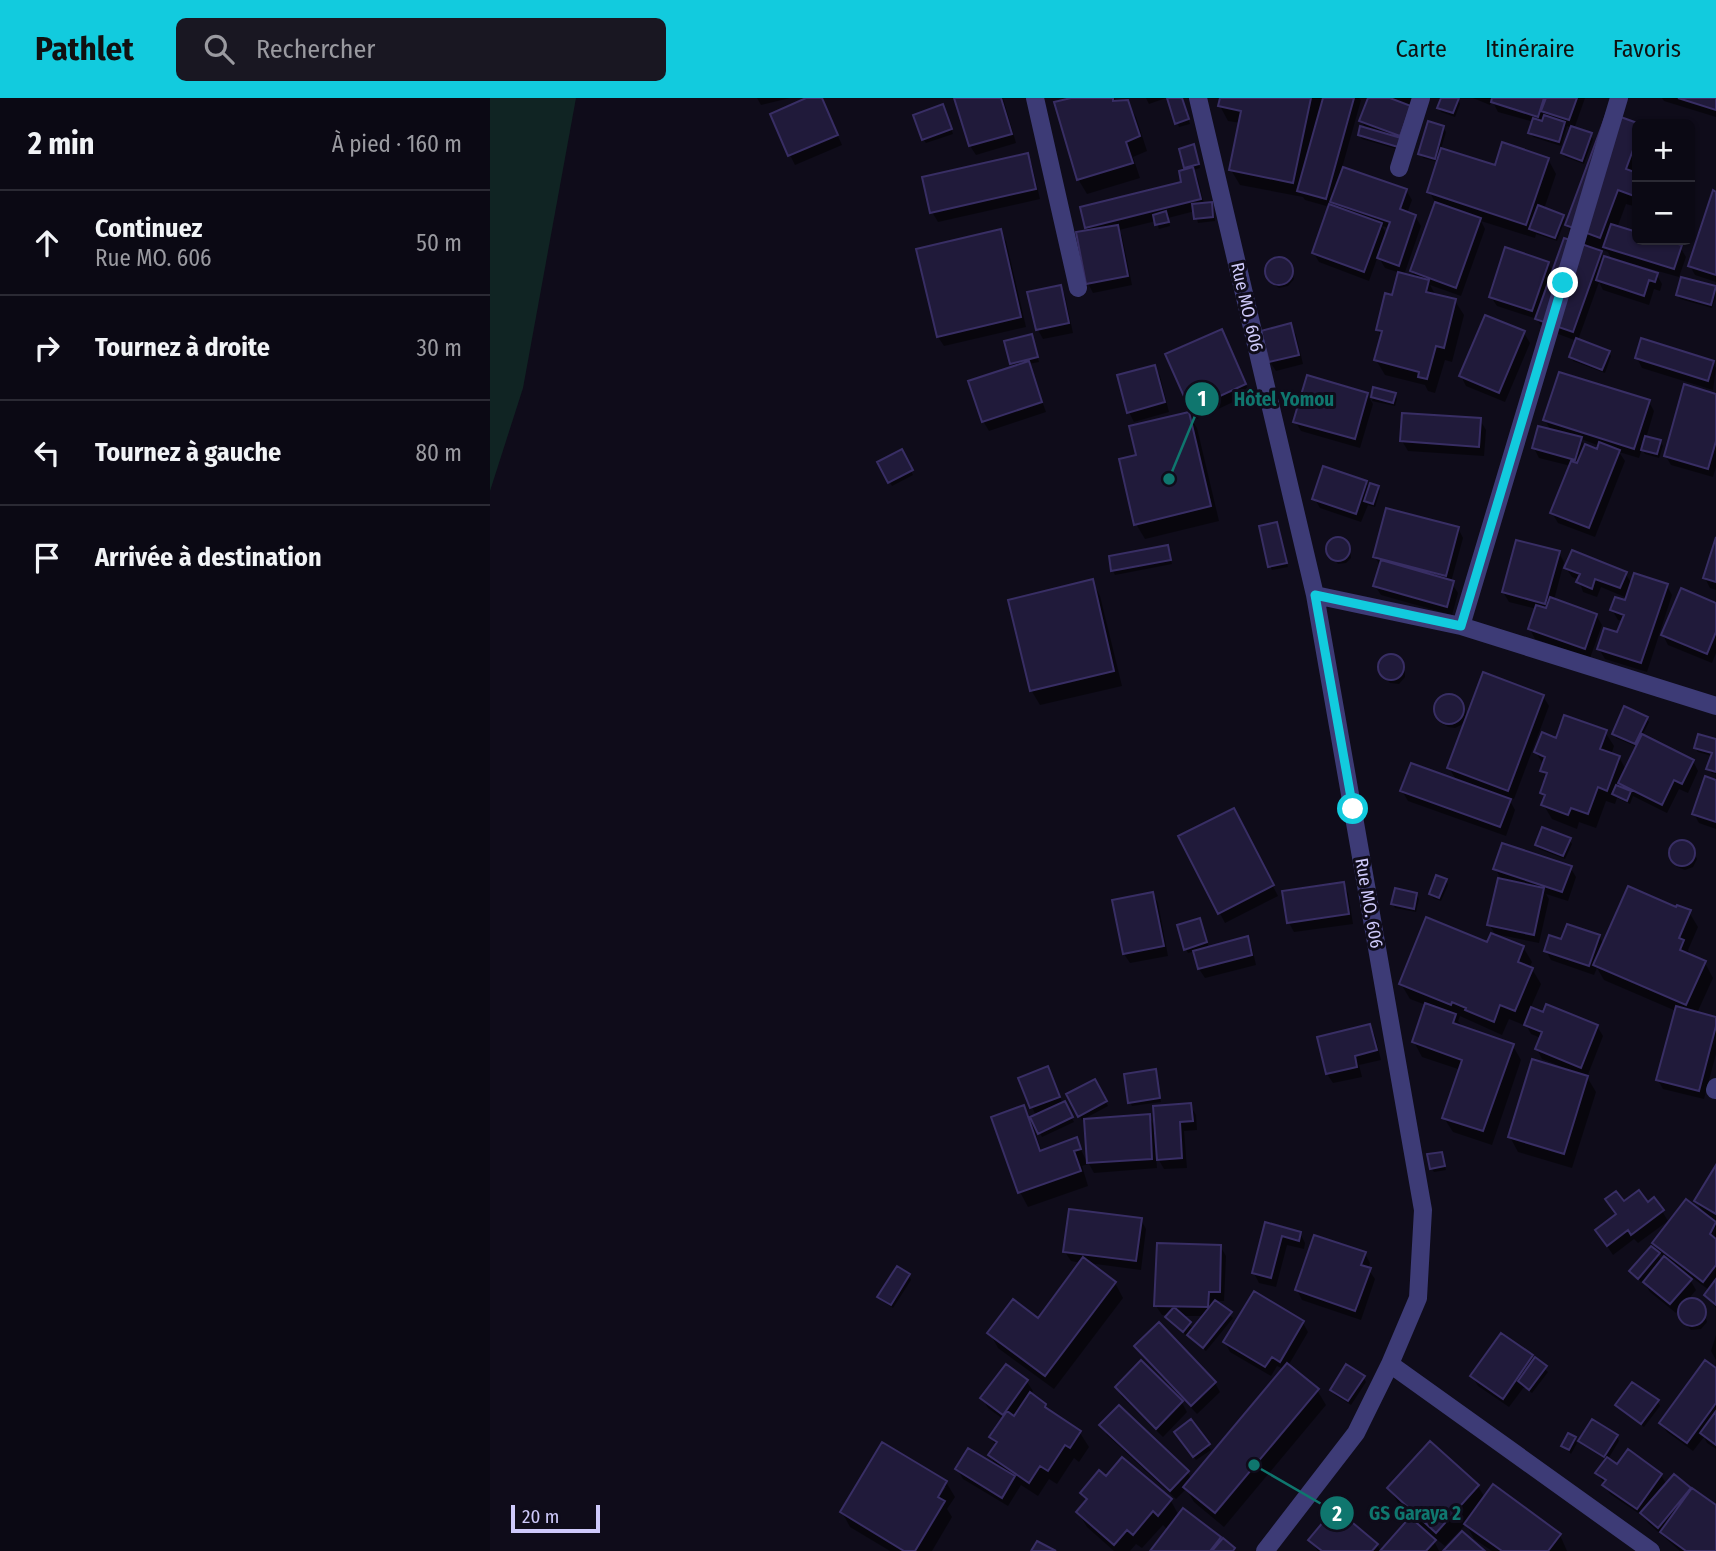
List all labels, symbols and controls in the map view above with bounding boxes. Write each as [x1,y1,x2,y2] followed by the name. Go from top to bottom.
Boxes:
[176,18,666,81] search box
[35,29,134,69] text: Pathlet
[200,30,238,68] icon: search
[256,34,375,65] text: Rechercher
[1396,35,1447,63] text: Carte
[1485,35,1575,63] text: Itinéraire
[1613,35,1681,63] text: Favoris
[1632,119,1695,245] map controls
[1632,119,1695,182] button: +
[28,126,95,162] text: 2 min
[332,130,462,158] text: À pied · 160 m
[1632,182,1695,245] button: −
[95,213,202,244] text: Continuez
[28,224,66,262] icon: ahead
[416,229,462,257] text: 50 m
[95,244,212,272] text: Rue MO. 606
[1226,260,1268,354] street label: Rue MO. 606
[1547,267,1578,298] route end
[28,329,66,367] icon: right
[95,332,270,363] text: Tournez à droite
[417,334,462,362] text: 30 m
[1185,379,1348,419] callout: Hôtel Yomou
[1198,386,1206,412] text: 1
[1234,388,1334,411] text: Hôtel Yomou
[28,434,66,472] icon: left
[95,437,281,468] text: Tournez à gauche
[415,439,462,467] text: 80 m
[28,539,66,577] icon: arrive
[95,542,322,573] text: Arrivée à destination
[1337,793,1368,824] route start
[1350,856,1388,950] street label: Rue MO. 606
[1320,1493,1475,1533] callout: GS Garaya 2
[1331,1501,1342,1527] text: 2
[511,1502,600,1534] scale bar
[1369,1502,1461,1525] text: GS Garaya 2
[522,1505,559,1528] text: 20 m

